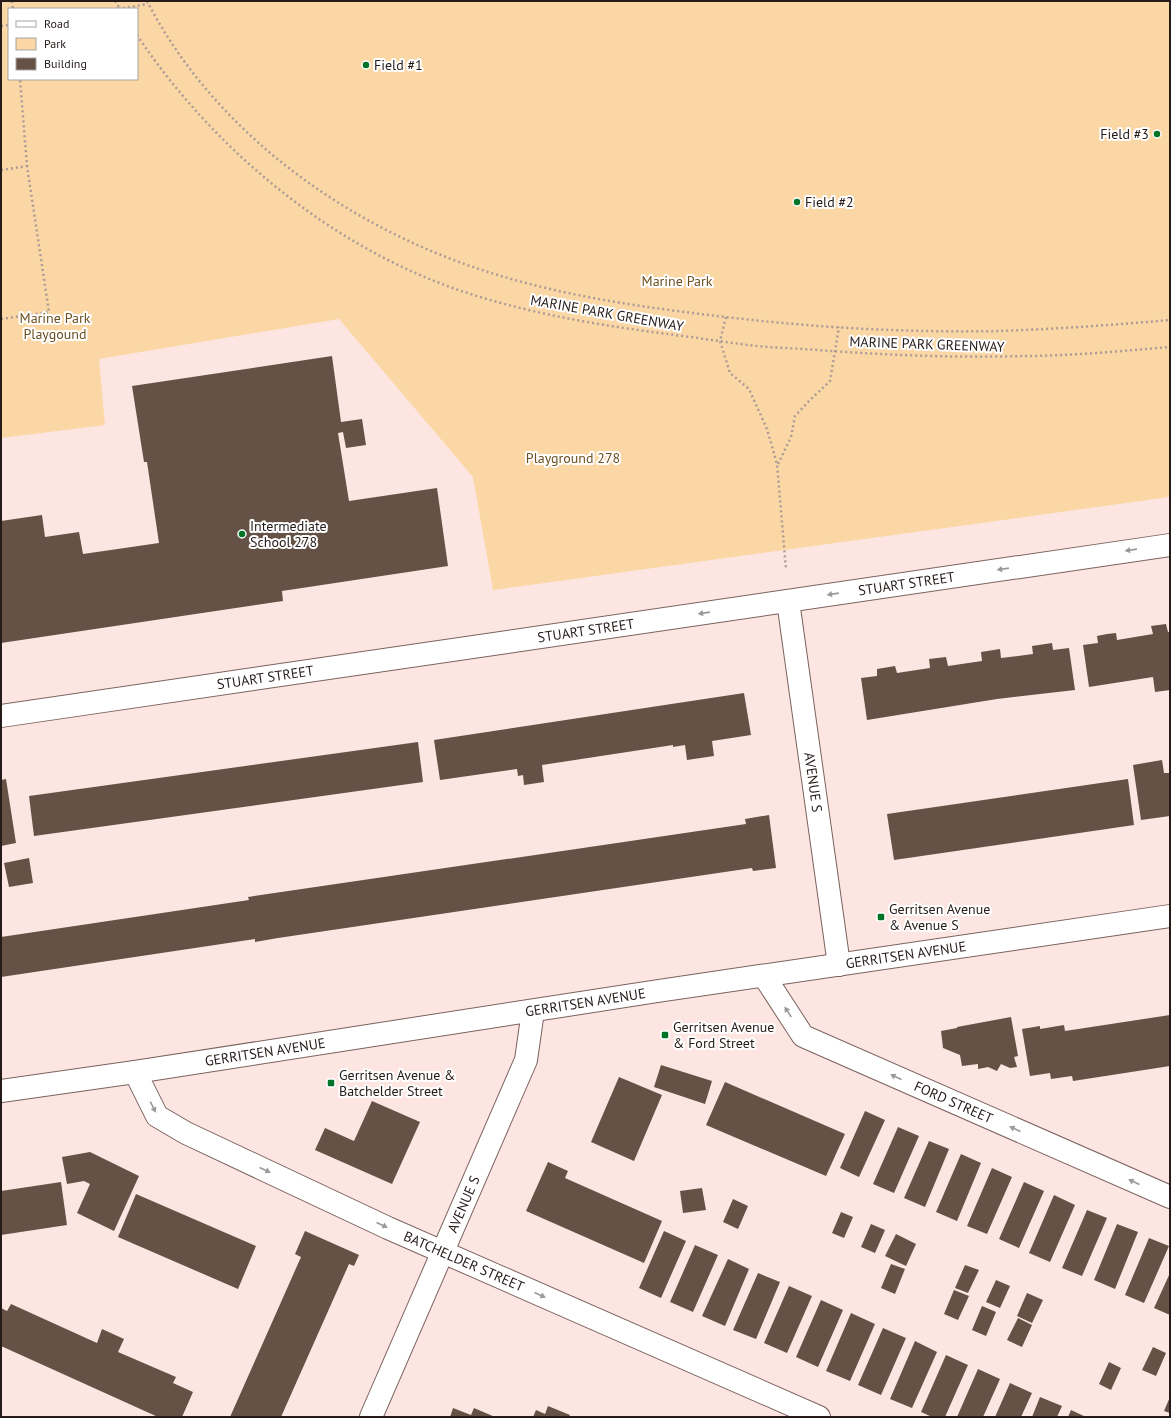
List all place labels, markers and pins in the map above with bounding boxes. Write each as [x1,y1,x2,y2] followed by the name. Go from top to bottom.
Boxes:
[374,56,423,74] place label: Field #1
[361,60,371,70] marker: Field #1
[1100,125,1149,143] place label: Field #3
[1152,129,1162,139] marker: Field #3
[805,193,854,211] place label: Field #2
[792,197,802,207] marker: Field #2
[250,517,327,551] place label: Intermediate School 278
[237,529,247,539] marker: Intermediate School 278
[889,900,990,934] place label: Gerritsen Avenue & Avenue S
[876,912,886,922] marker: Gerritsen Avenue & Avenue S
[673,1018,774,1052] place label: Gerritsen Avenue & Ford Street
[660,1030,670,1040] marker: Gerritsen Avenue & Ford Street
[339,1066,456,1100] place label: Gerritsen Avenue & Batchelder Street
[326,1078,336,1088] marker: Gerritsen Avenue & Batchelder Street

